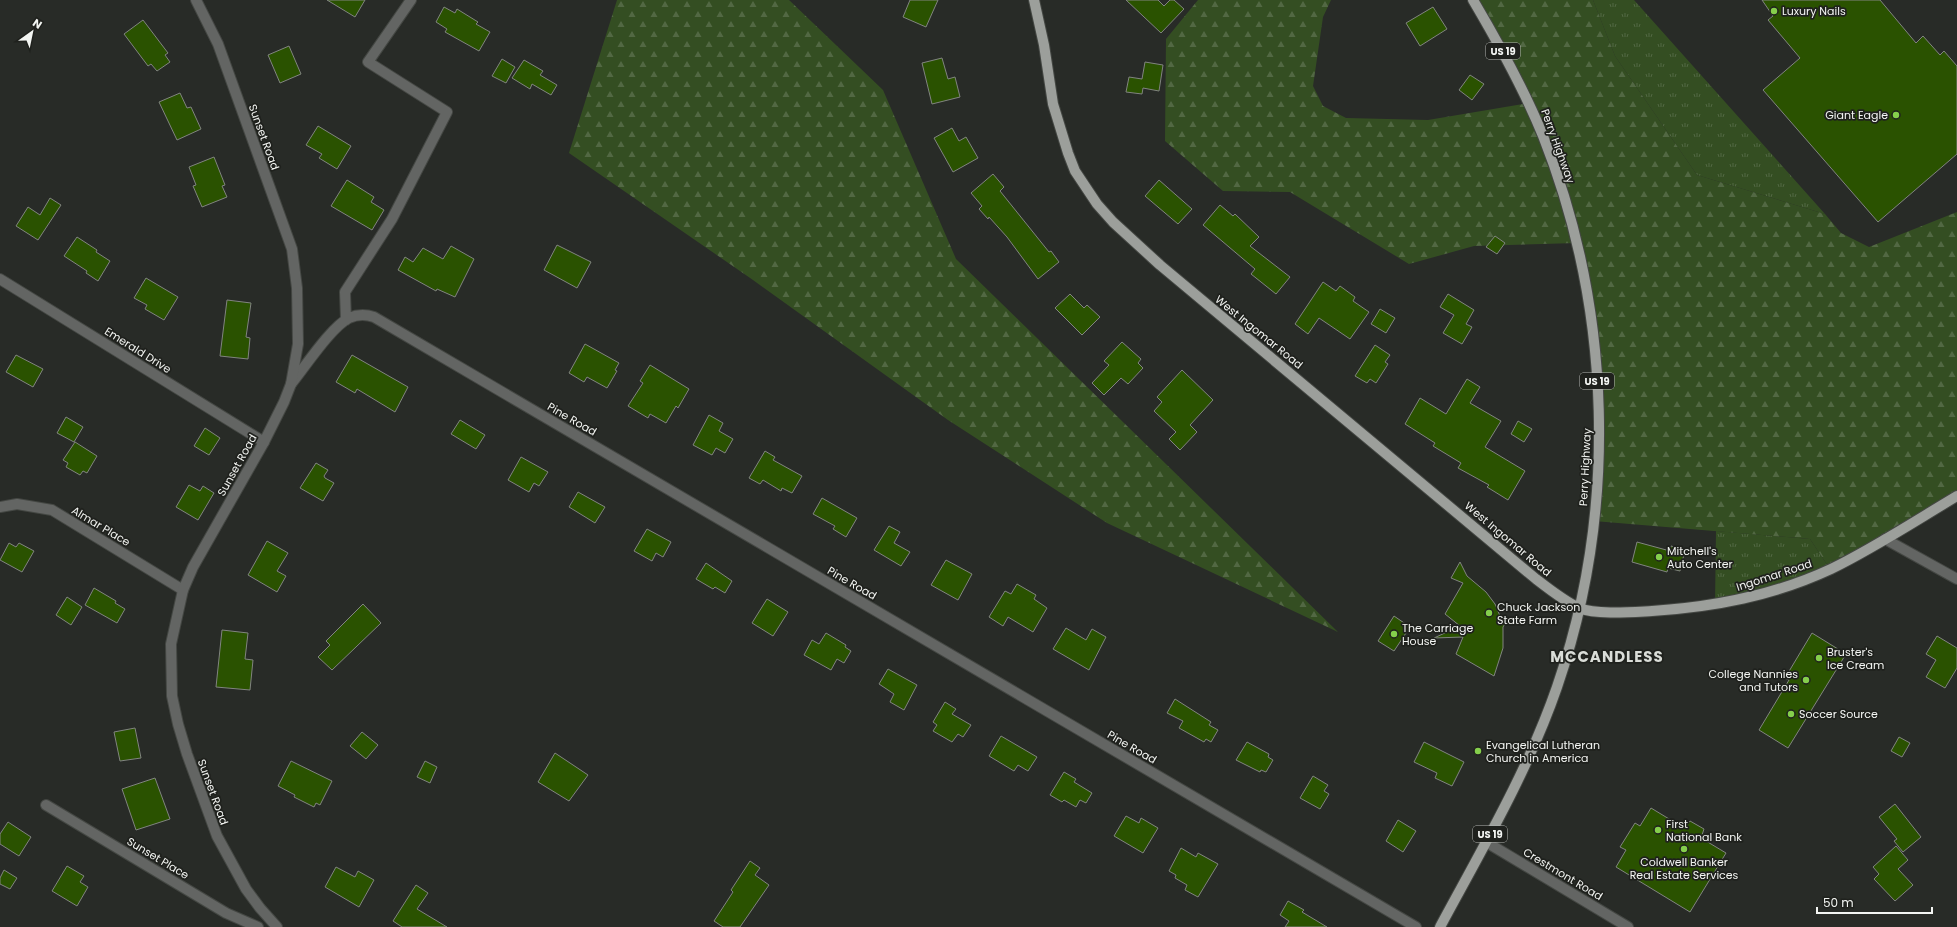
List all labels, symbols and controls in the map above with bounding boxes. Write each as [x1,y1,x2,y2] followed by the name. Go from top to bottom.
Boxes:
[1782,3,1846,19] place label: Luxury Nails
[1769,6,1779,16] marker: Luxury Nails
[12,12,52,52] north arrow
[30,15,45,33] text: N
[1486,43,1520,59] road number: US 19
[245,102,283,172] street label: Sunset Road
[1537,107,1579,186] street label: Perry Highway
[1825,107,1888,123] place label: Giant Eagle
[1891,110,1901,120] marker: Giant Eagle
[1212,292,1306,372] street label: West Ingomar Road
[102,323,175,377] street label: Emerald Drive
[1580,373,1614,389] road number: US 19
[544,398,600,440] street label: Pine Road
[1575,427,1595,506] street label: Perry Highway
[213,431,261,499] street label: Sunset Road
[1461,498,1555,580] street label: West Ingomar Road
[69,502,134,550] street label: Almar Place
[1667,543,1733,572] place label: Mitchell's Auto Center
[1654,552,1664,562] marker: Mitchell's Auto Center
[1734,555,1814,595] street label: Ingomar Road
[824,562,880,604] street label: Pine Road
[1497,599,1580,628] place label: Chuck Jackson State Farm
[1484,608,1494,618] marker: Chuck Jackson State Farm
[1402,620,1473,649] place label: The Carriage House
[1389,629,1399,639] marker: The Carriage House
[1827,644,1884,673] place label: Bruster's Ice Cream
[1550,646,1664,667] district label: MCCANDLESS
[1814,653,1824,663] marker: Bruster's Ice Cream
[1709,666,1798,695] place label: College Nannies and Tutors
[1801,675,1811,685] marker: College Nannies and Tutors
[1799,706,1878,722] place label: Soccer Source
[1786,709,1796,719] marker: Soccer Source
[1104,726,1160,768] street label: Pine Road
[1486,737,1600,766] place label: Evangelical Lutheran Church in America
[1473,746,1483,756] marker: Evangelical Lutheran Church in America
[194,757,232,827] street label: Sunset Road
[1666,816,1742,845] place label: First National Bank
[1653,825,1663,835] marker: First National Bank
[1473,826,1507,842] road number: US 19
[124,833,192,883] street label: Sunset Place
[1520,844,1606,904] street label: Crestmont Road
[1679,844,1689,854] marker: Coldwell Banker Real Estate Services
[1630,854,1739,883] place label: Coldwell Banker Real Estate Services
[1817,889,1932,915] scale bar
[1823,894,1854,911] text: 50 m

